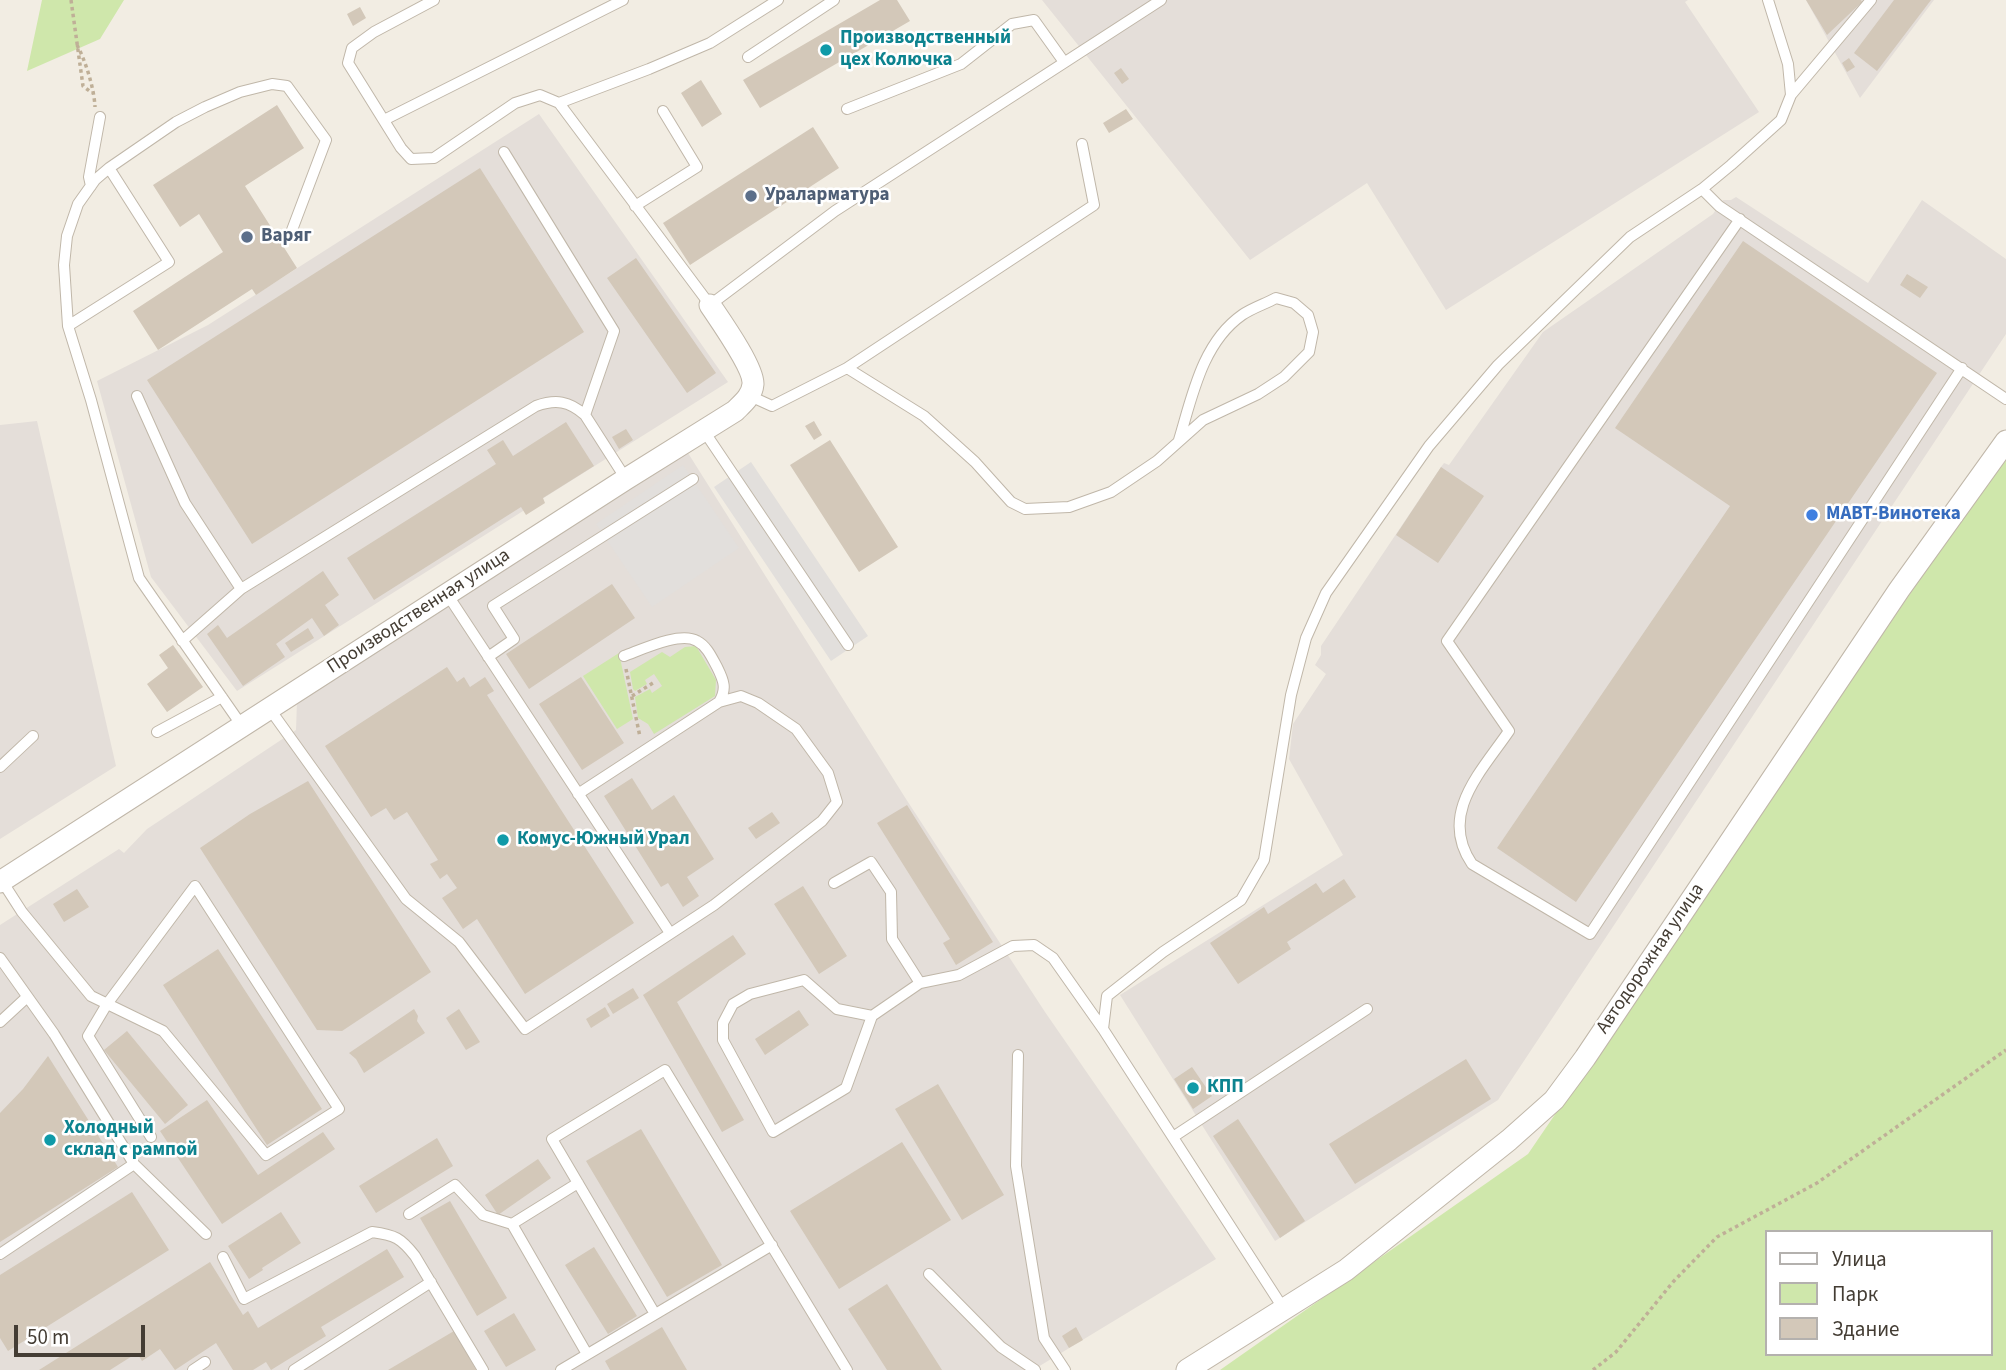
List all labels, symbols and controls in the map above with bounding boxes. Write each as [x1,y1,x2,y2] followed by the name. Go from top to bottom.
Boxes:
[840,28,1011,72] place label: Производственный цех Колючка
[818,42,834,58] marker: Производственный цех Колючка
[765,185,890,207] place label: Ураларматура
[743,188,759,204] marker: Ураларматура
[261,226,312,248] place label: Варяг
[239,229,255,245] marker: Варяг
[1826,504,1961,526] place label: МАВТ-Винотека
[1804,507,1820,523] marker: МАВТ-Винотека
[323,544,515,680] street label: Производственная улица
[517,829,690,851] place label: Комус-Южный Урал
[495,832,511,848] marker: Комус-Южный Урал
[1592,880,1710,1038] street label: Автодорожная улица
[1207,1077,1244,1099] place label: КПП
[1185,1080,1201,1096] marker: КПП
[64,1118,198,1162] place label: Холодный склад с рампой
[42,1132,58,1148] marker: Холодный склад с рампой
[1764,1230,1992,1356] legend
[1832,1244,1887,1274] text: Улица
[1832,1279,1878,1309] text: Парк
[18,1310,149,1354] scale bar
[1832,1314,1900,1344] text: Здание
[27,1322,69,1352] text: 50 m

